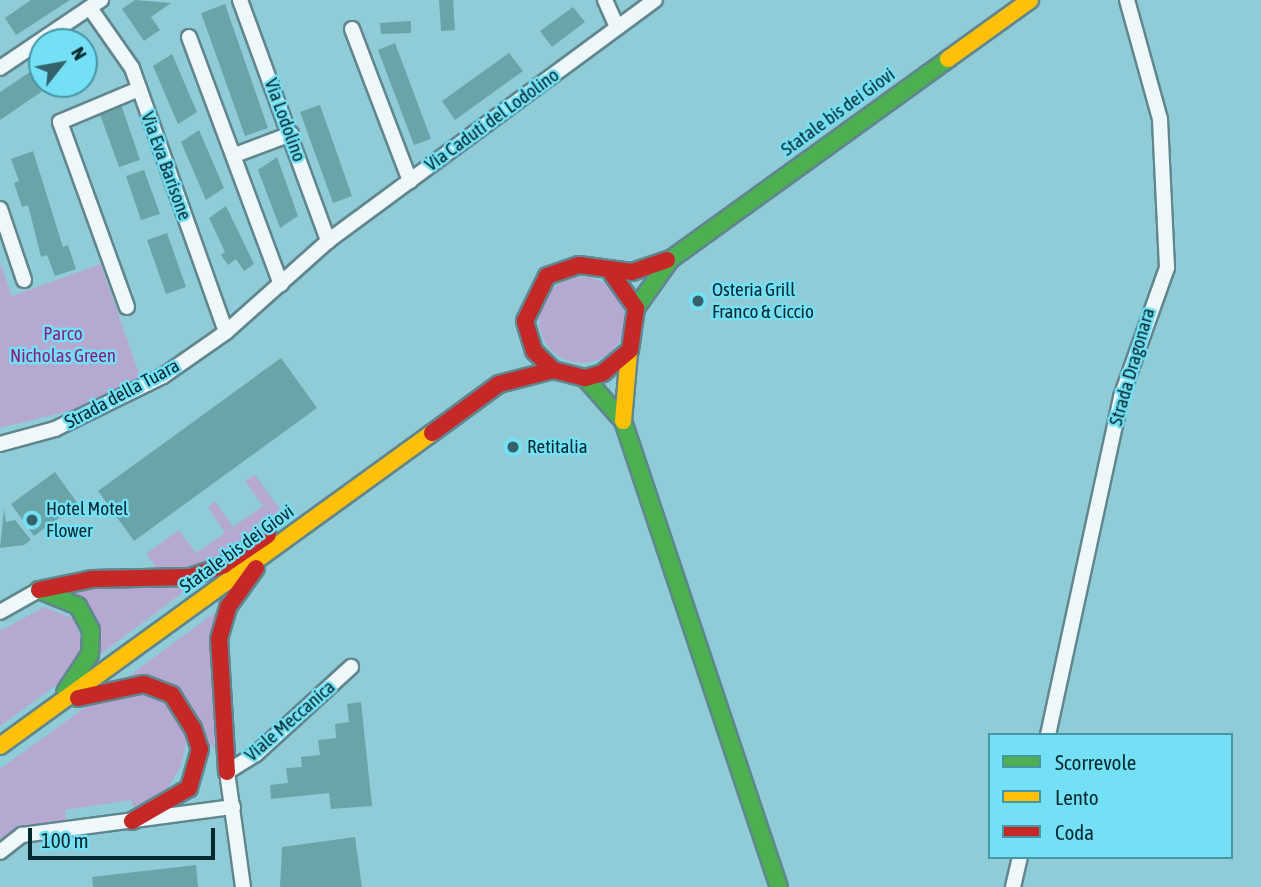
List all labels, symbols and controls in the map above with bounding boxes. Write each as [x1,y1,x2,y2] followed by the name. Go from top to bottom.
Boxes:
[28,28,98,98] north arrow
[67,43,92,64] text: N
[777,63,899,161] street label: Statale bis dei Giovi
[421,64,563,176] street label: Via Caduti del Lodolino
[259,75,311,165] street label: Via Lodolino
[136,109,196,223] street label: Via Eva Barisone
[712,279,814,323] place label: Osteria Grill Franco & Ciccio
[690,293,706,309] marker: Osteria Grill Franco & Ciccio
[1104,305,1160,429] street label: Strada Dragonara
[10,323,116,367] park label: Parco Nicholas Green
[61,354,183,434] street label: Strada della Tuara
[527,436,588,458] place label: Retitalia
[505,439,521,455] marker: Retitalia
[46,498,128,542] place label: Hotel Motel Flower
[176,500,298,598] street label: Statale bis dei Giovi
[24,512,40,528] marker: Hotel Motel Flower
[240,676,340,766] street label: Viale Meccanica
[988,733,1233,859] legend
[1055,750,1136,774] text: Scorrevole
[1055,785,1099,809] text: Lento
[32,814,219,858] scale bar
[1055,820,1094,844] text: Coda
[41,828,89,852] text: 100 m

